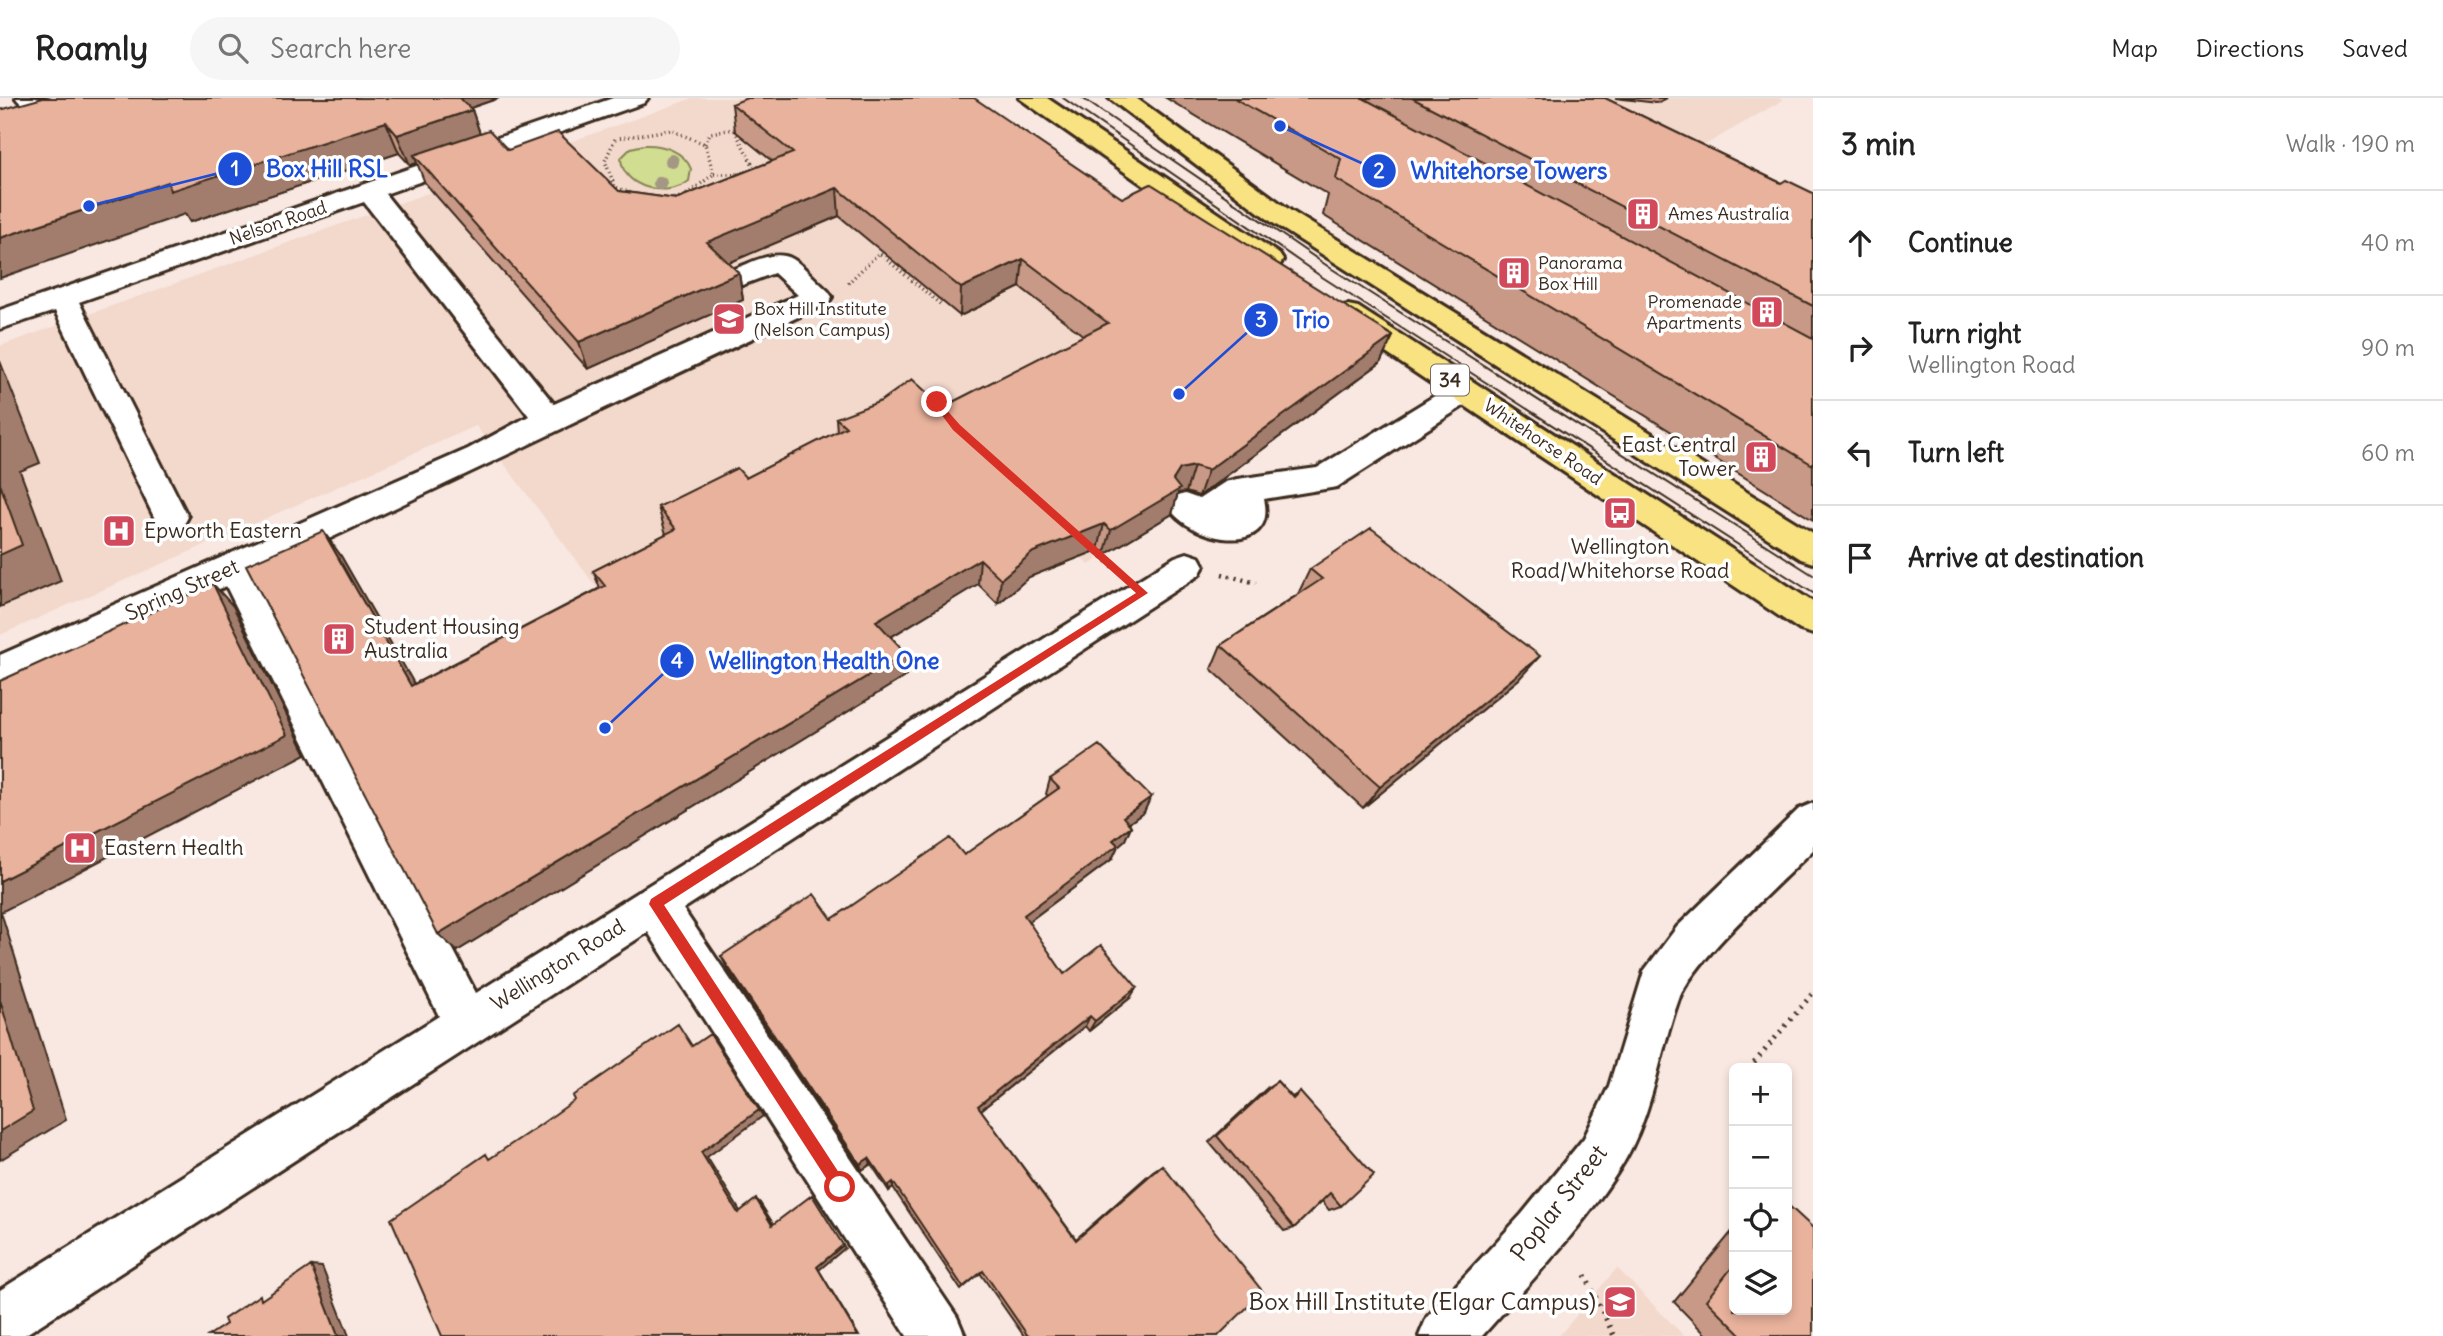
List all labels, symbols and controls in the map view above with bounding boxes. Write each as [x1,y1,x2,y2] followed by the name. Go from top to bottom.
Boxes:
[190,17,680,80] search box
[35,27,148,69] text: Roamly
[214,29,252,67] icon: search
[270,32,411,65] text: Search here
[2111,33,2158,63] text: Map
[2196,33,2304,63] text: Directions
[2342,33,2408,63] text: Saved
[1841,125,1916,163] text: 3 min
[2286,129,2415,158] text: Walk · 190 m
[217,147,402,191] callout: Box Hill RSL
[1361,149,1621,193] callout: Whitehorse Towers
[266,154,388,183] text: Box Hill RSL
[231,155,239,182] text: 1
[1411,156,1607,185] text: Whitehorse Towers
[1373,157,1385,184] text: 2
[226,195,330,250] street label: Nelson Road
[1624,195,1662,233] building icon: Ames Australia
[1668,202,1790,225] place label: Ames Australia
[1841,224,1879,262] icon: ahead
[1908,226,2013,259] text: Continue
[2361,228,2415,257] text: 40 m
[1538,251,1623,295] place label: Panorama Box Hill
[1495,254,1533,292] building icon: Panorama Box Hill
[1646,290,1742,334] place label: Promenade Apartments
[1748,293,1786,331] building icon: Promenade Apartments
[754,297,890,341] place label: Box Hill Institute (Nelson Campus)
[1243,298,1344,342] callout: Trio
[710,300,748,338] school or university icon: Box Hill Institute (Nelson Campus)
[1292,305,1330,334] text: Trio
[1255,306,1267,333] text: 3
[1908,317,2021,350] text: Turn right
[1841,329,1879,367] icon: right
[2361,333,2415,362] text: 90 m
[1908,350,2075,379] text: Wellington Road
[1431,364,1469,396] road number: 34
[921,386,952,417] route end
[1479,393,1607,490] street label: Whitehorse Road
[1622,431,1736,482] place label: East Central Tower
[1841,434,1879,472] icon: left
[1908,436,2004,469] text: Turn left
[1742,438,1780,476] building icon: East Central Tower
[2361,438,2415,467] text: 60 m
[1601,494,1639,532] bus stop icon: Wellington Road/Whitehorse Road
[100,512,138,550] hospital icon: Epworth Eastern
[144,517,302,544] place label: Epworth Eastern
[1511,533,1729,584] place label: Wellington Road/Whitehorse Road
[1841,539,1879,577] icon: arrive
[1908,541,2144,574] text: Arrive at destination
[121,552,243,627] street label: Spring Street
[364,613,519,664] place label: Student Housing Australia
[320,620,358,658] building icon: Student Housing Australia
[660,639,953,683] callout: Wellington Health One
[709,646,939,675] text: Wellington Health One
[671,647,683,674] text: 4
[61,829,99,867] hospital icon: Eastern Health
[104,834,244,861] place label: Eastern Health
[486,913,630,1017] street label: Wellington Road
[1729,1063,1792,1315] map controls
[1729,1063,1792,1126] button: +
[1729,1126,1792,1189] button: −
[1503,1138,1613,1267] street label: Poplar Street
[824,1171,855,1202] route start
[1729,1189,1792,1252] button: locate
[1729,1252,1792,1315] button: layers
[1601,1283,1639,1321] school or university icon: Box Hill Institute (Elgar Campus)
[1249,1286,1596,1316] place label: Box Hill Institute (Elgar Campus)

